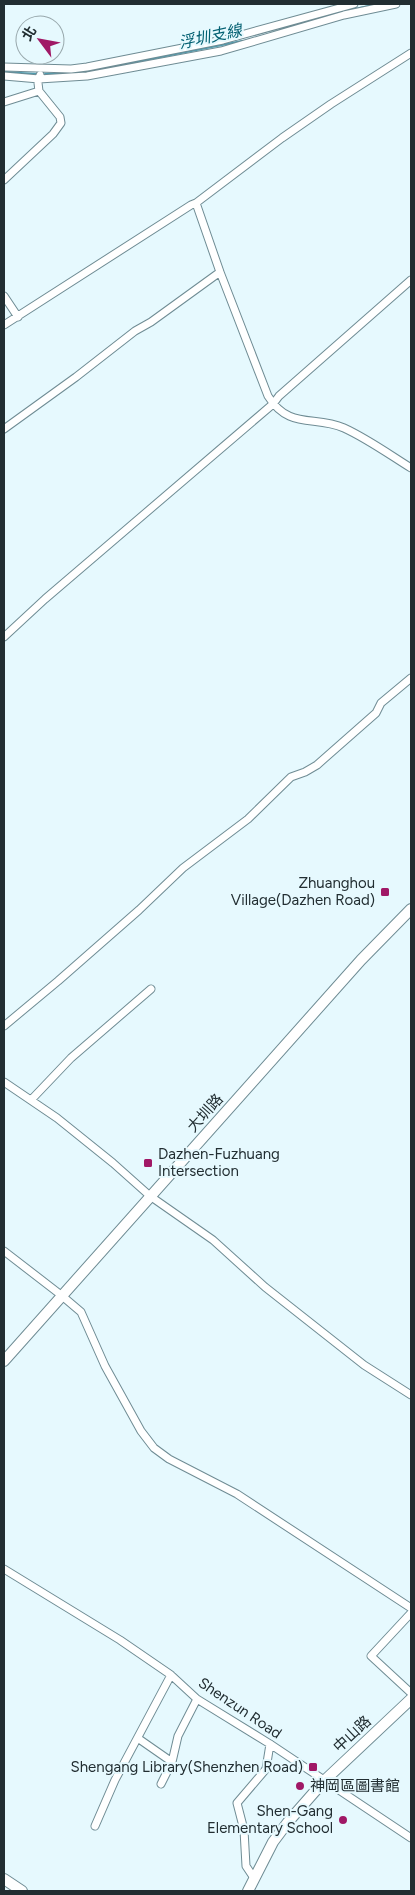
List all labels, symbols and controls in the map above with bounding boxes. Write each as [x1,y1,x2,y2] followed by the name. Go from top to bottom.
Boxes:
[15,15,65,65] north arrow
[177,20,245,52] water label: 浮圳支線
[18,23,40,44] text: 北
[231,874,375,909] place label: Zhuanghou Village(Dazhen Road)
[379,886,391,898] marker: Zhuanghou Village(Dazhen Road)
[183,1090,227,1136] street label: 大圳路
[158,1145,280,1180] place label: Dazhen-Fuzhuang Intersection
[142,1157,154,1169] marker: Dazhen-Fuzhuang Intersection
[195,1674,285,1742] street label: Shenzun Road
[329,1712,375,1756] street label: 中山路
[71,1758,303,1776] place label: Shengang Library(Shenzhen Road)
[307,1761,319,1773] marker: Shengang Library(Shenzhen Road)
[310,1777,400,1795] place label: 神岡區圖書館
[294,1780,306,1792] marker: 神岡區圖書館
[207,1802,333,1837] place label: Shen-Gang Elementary School
[337,1814,349,1826] marker: Shen-Gang Elementary School

